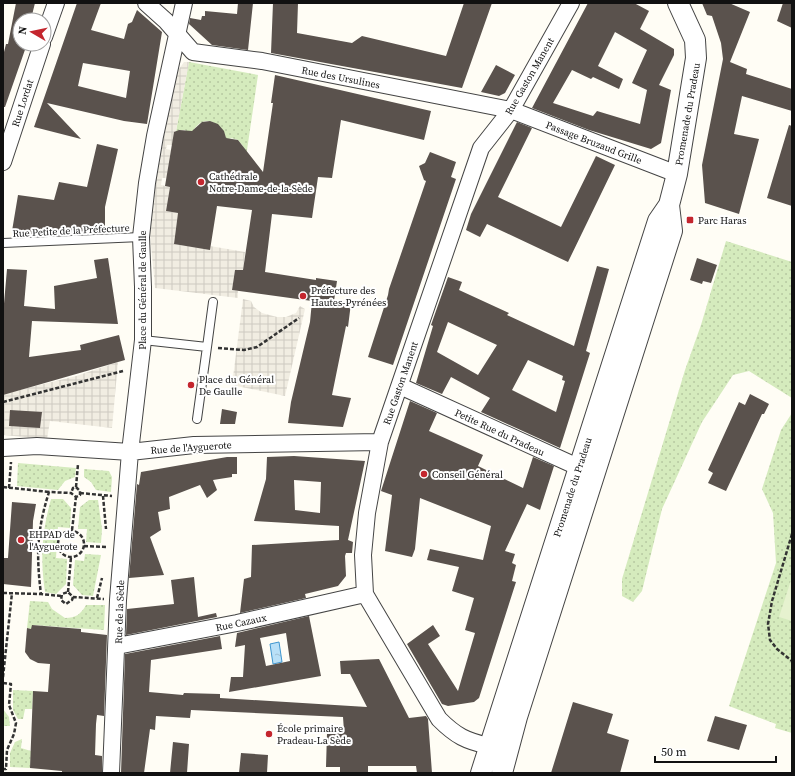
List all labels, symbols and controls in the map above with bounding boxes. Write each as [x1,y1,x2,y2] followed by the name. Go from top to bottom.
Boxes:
[12,12,52,52] north arrow
[15,25,31,36] text: N
[502,35,557,117] street label: Rue Gaston Manent
[672,62,703,166] street label: Promenade du Pradeau
[301,64,381,91] street label: Rue des Ursulines
[9,77,36,128] street label: Rue Lordat
[544,118,644,167] street label: Passage Bruzaud Grille
[209,170,313,195] place label: Cathédrale Notre-Dame-de-la-Sède
[196,177,206,187] marker: Cathédrale Notre-Dame-de-la-Sède
[698,214,747,227] place label: Parc Haras
[685,215,695,225] marker: Parc Haras
[12,221,130,240] street label: Rue Petite de la Préfecture
[136,230,149,350] street label: Place du Général de Gaulle
[311,284,386,309] place label: Préfecture des Hautes-Pyrénées
[298,291,308,301] marker: Préfecture des Hautes-Pyrénées
[380,339,421,427] street label: Rue Gaston Manent
[199,373,274,398] place label: Place du Général De Gaulle
[186,380,196,390] marker: Place du Général De Gaulle
[453,406,547,459] street label: Petite Rue du Pradeau
[550,435,595,539] street label: Promenade du Pradeau
[150,438,232,457] street label: Rue de l'Ayguerote
[432,468,503,481] place label: Conseil Général
[419,469,429,479] marker: Conseil Général
[29,528,78,553] place label: EHPAD de l'Ayguerote
[16,535,26,545] marker: EHPAD de l'Ayguerote
[112,580,127,644] street label: Rue de la Sède
[214,611,268,634] street label: Rue Cazaux
[277,722,351,747] place label: École primaire Pradeau-La Sède
[264,729,274,739] marker: École primaire Pradeau-La Sède
[655,738,776,764] scale bar
[661,744,687,760] text: 50 m

